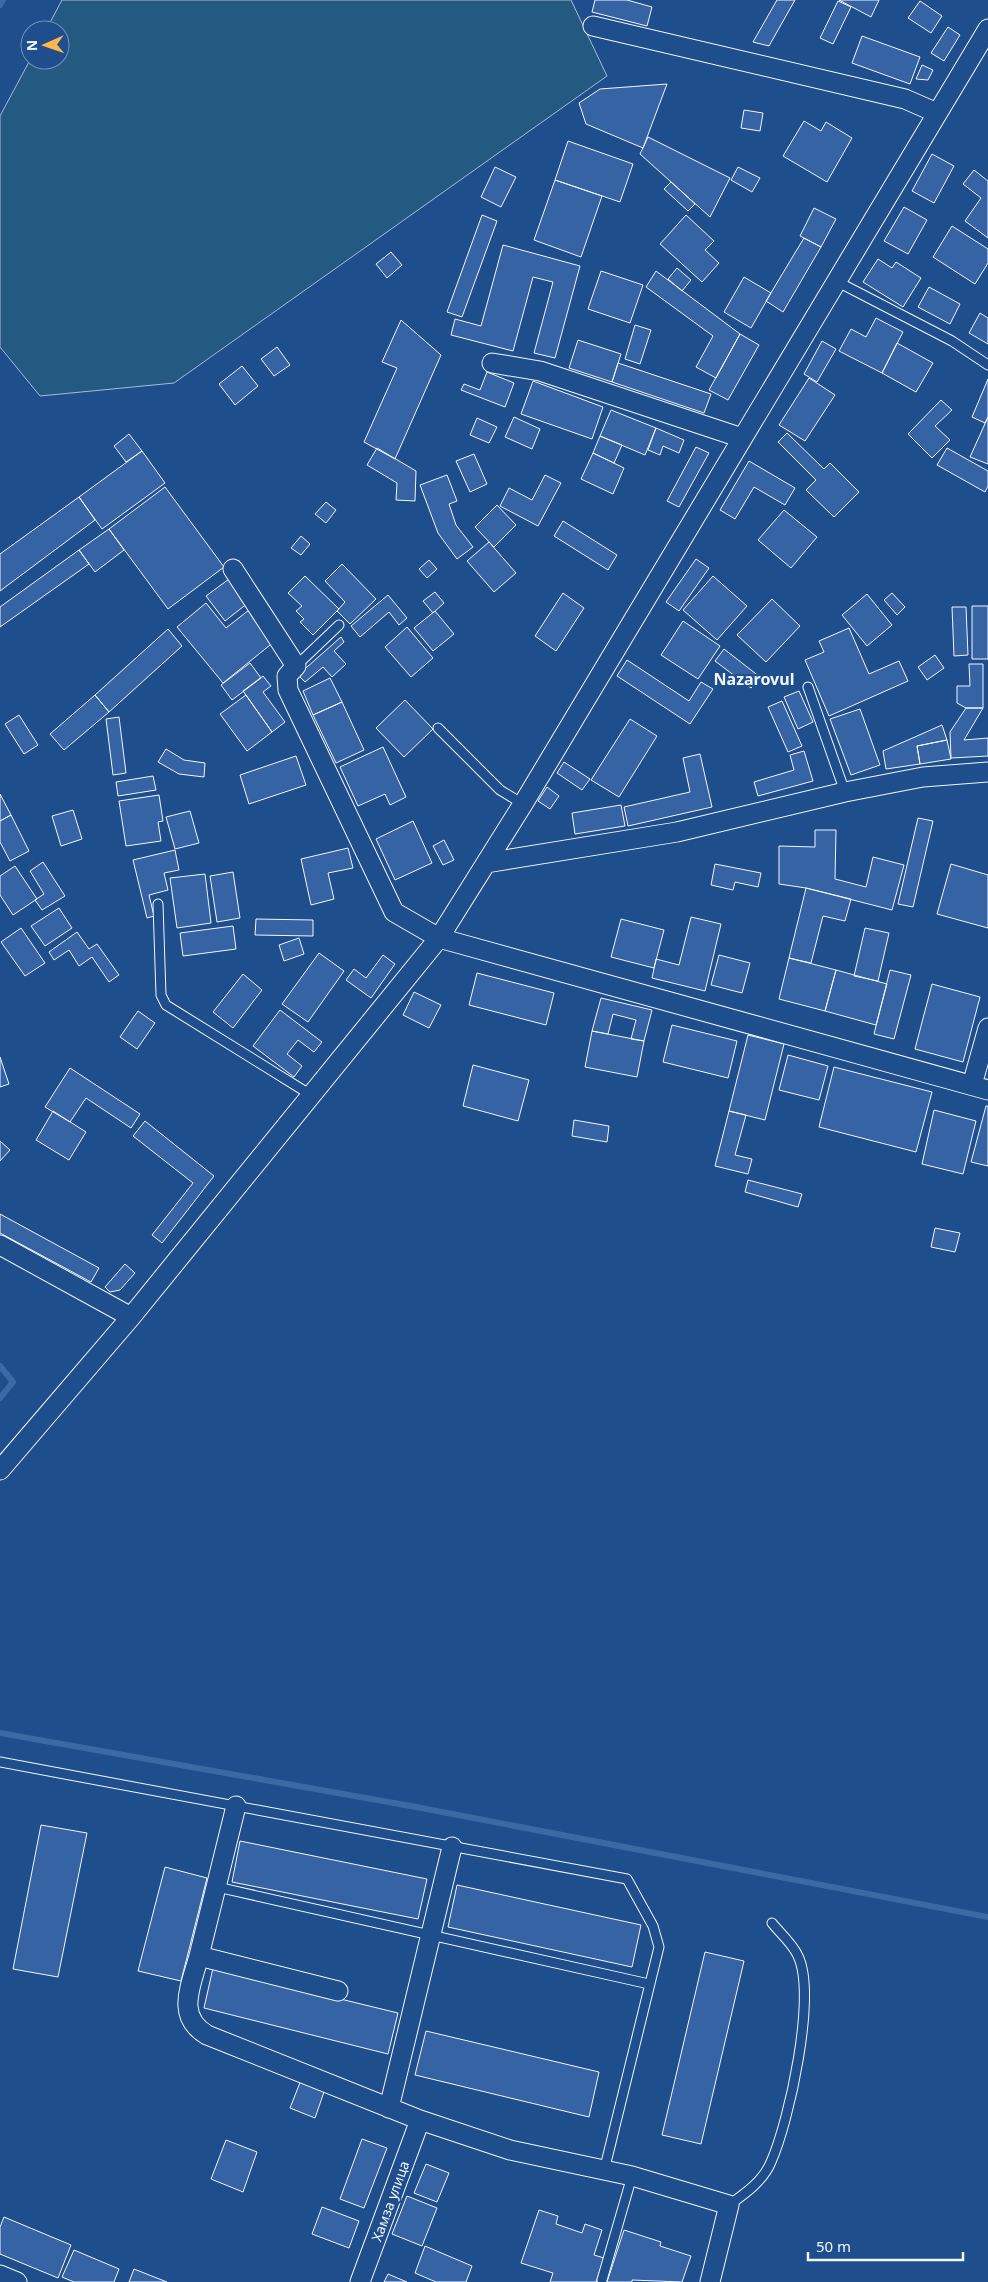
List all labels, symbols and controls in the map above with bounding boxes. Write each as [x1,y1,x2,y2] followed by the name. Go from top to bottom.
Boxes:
[20,20,70,70] north arrow
[22,39,41,51] text: N
[714,668,794,690] district label: Nazarovul
[367,2158,413,2244] street label: Хамза улица
[808,2230,963,2262] scale bar
[816,2236,851,2256] text: 50 m

